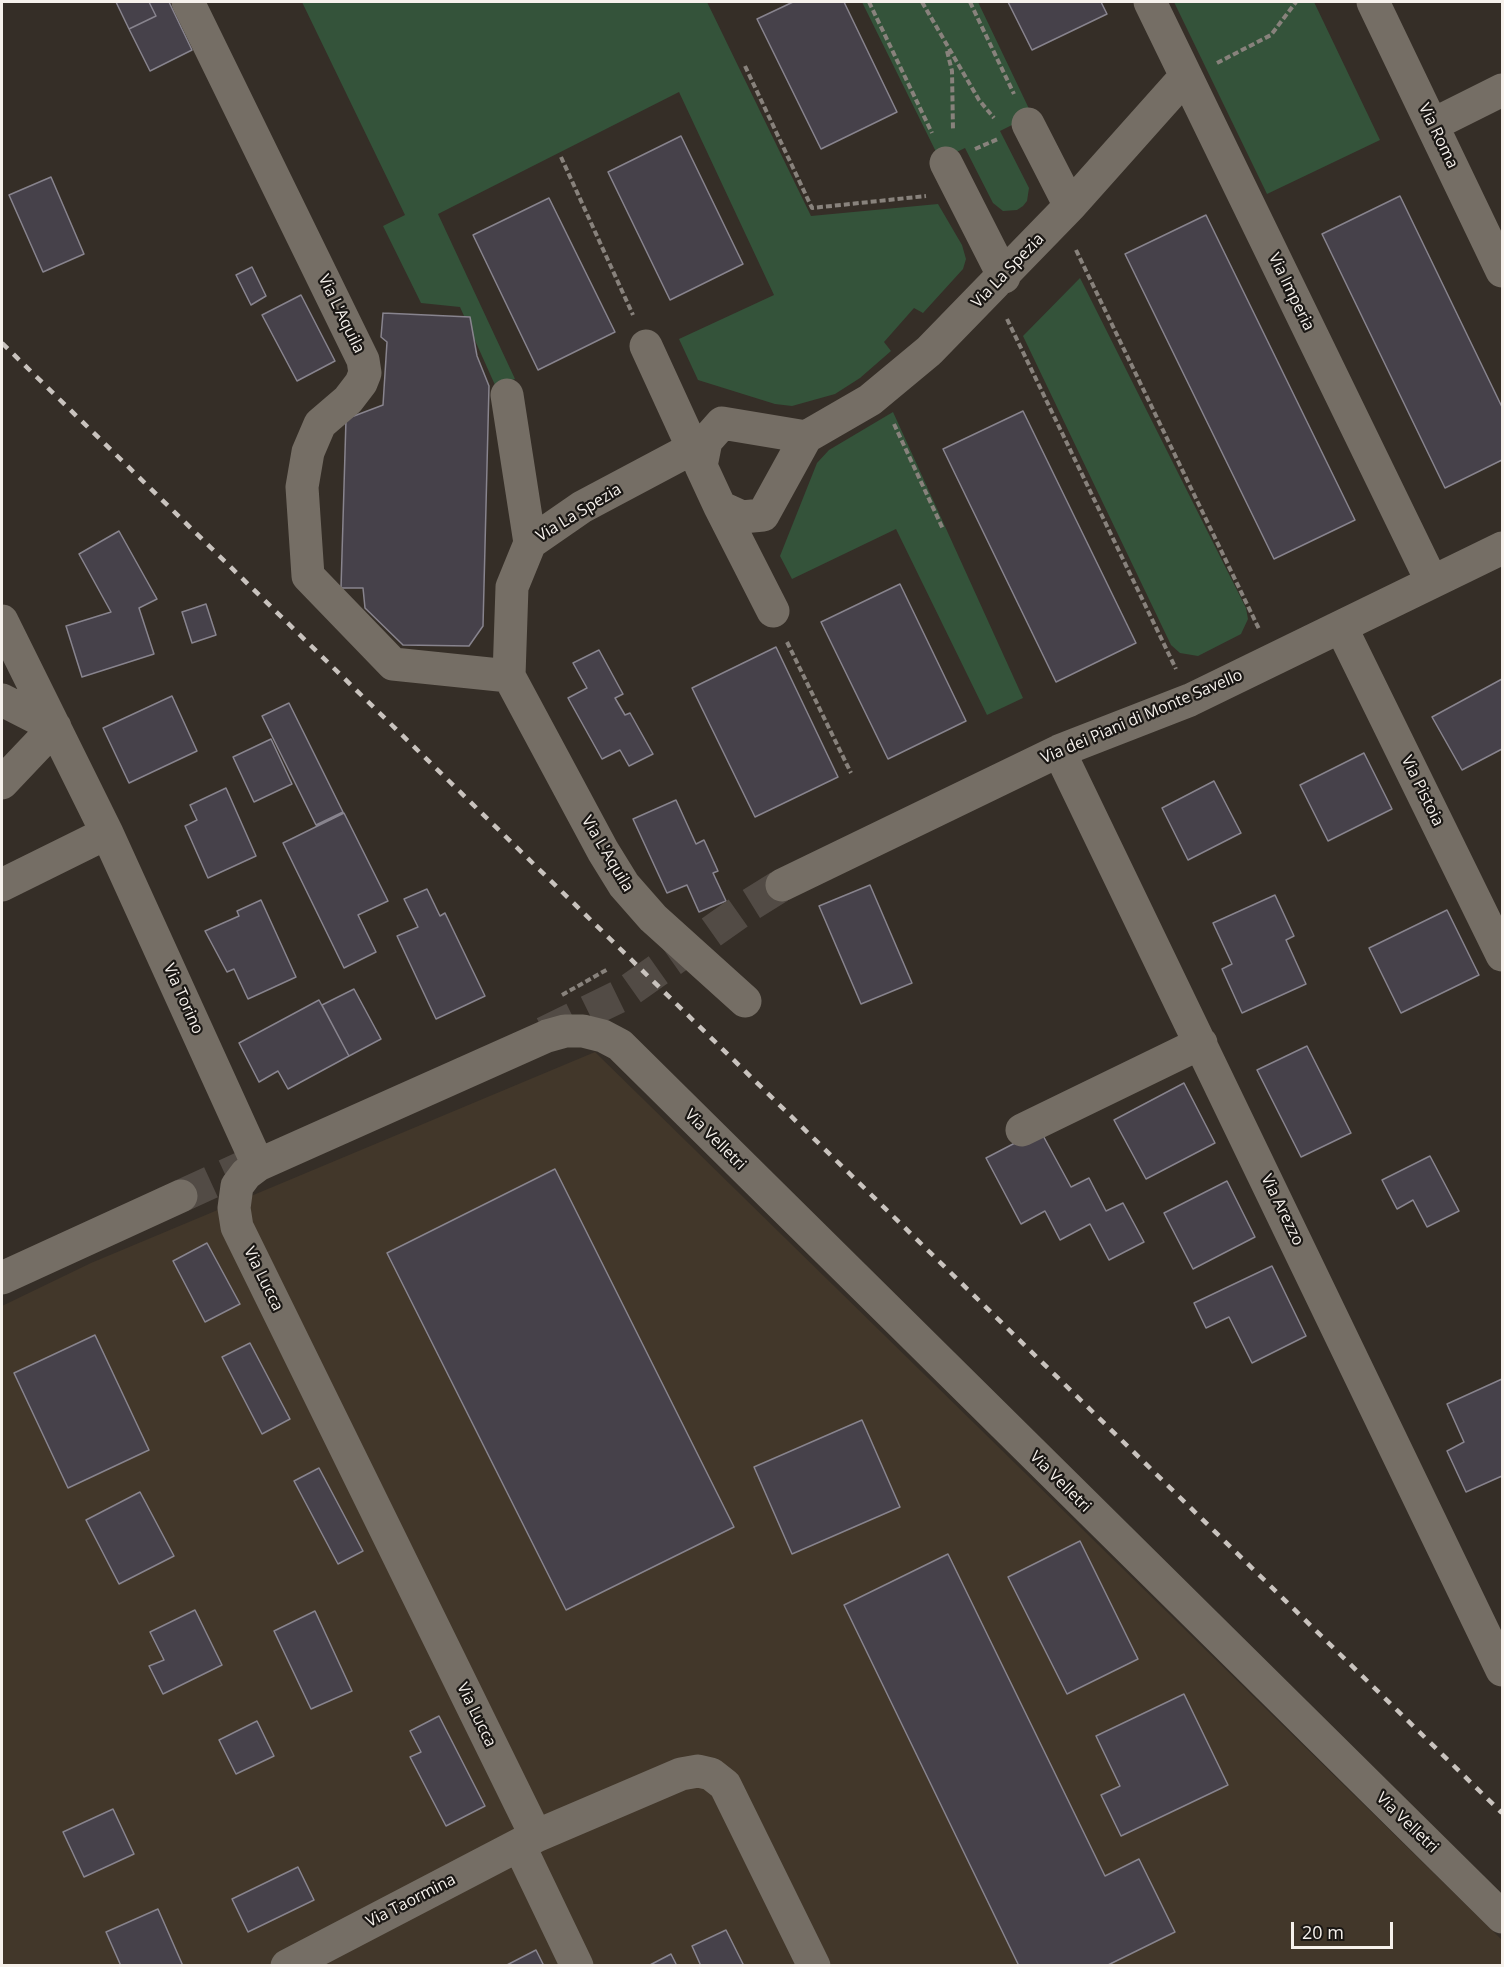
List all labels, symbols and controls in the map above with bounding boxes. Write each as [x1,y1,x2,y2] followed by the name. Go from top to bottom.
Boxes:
[1414,100,1462,172] street label: Via Roma
[968,230,1048,312] street label: Via La Spezia
[1264,250,1318,334] street label: Via Imperia
[314,272,368,356] street label: Via L'Aquila
[533,480,625,546] street label: Via La Spezia
[1038,666,1246,768] street label: Via dei Piani di Monte Savello
[1397,753,1447,829] street label: Via Pistoia
[577,813,637,895] street label: Via L'Aquila
[159,961,207,1037] street label: Via Torino
[680,1105,750,1175] street label: Via Velletri
[1257,1171,1307,1249] street label: Via Arezzo
[239,1244,287,1314] street label: Via Lucca
[1025,1447,1095,1517] street label: Via Velletri
[452,1680,500,1750] street label: Via Lucca
[1372,1789,1442,1857] street label: Via Velletri
[363,1870,459,1932] street label: Via Taormina
[1294,1910,1396,1948] scale bar
[1302,1920,1344,1944] text: 20 m

